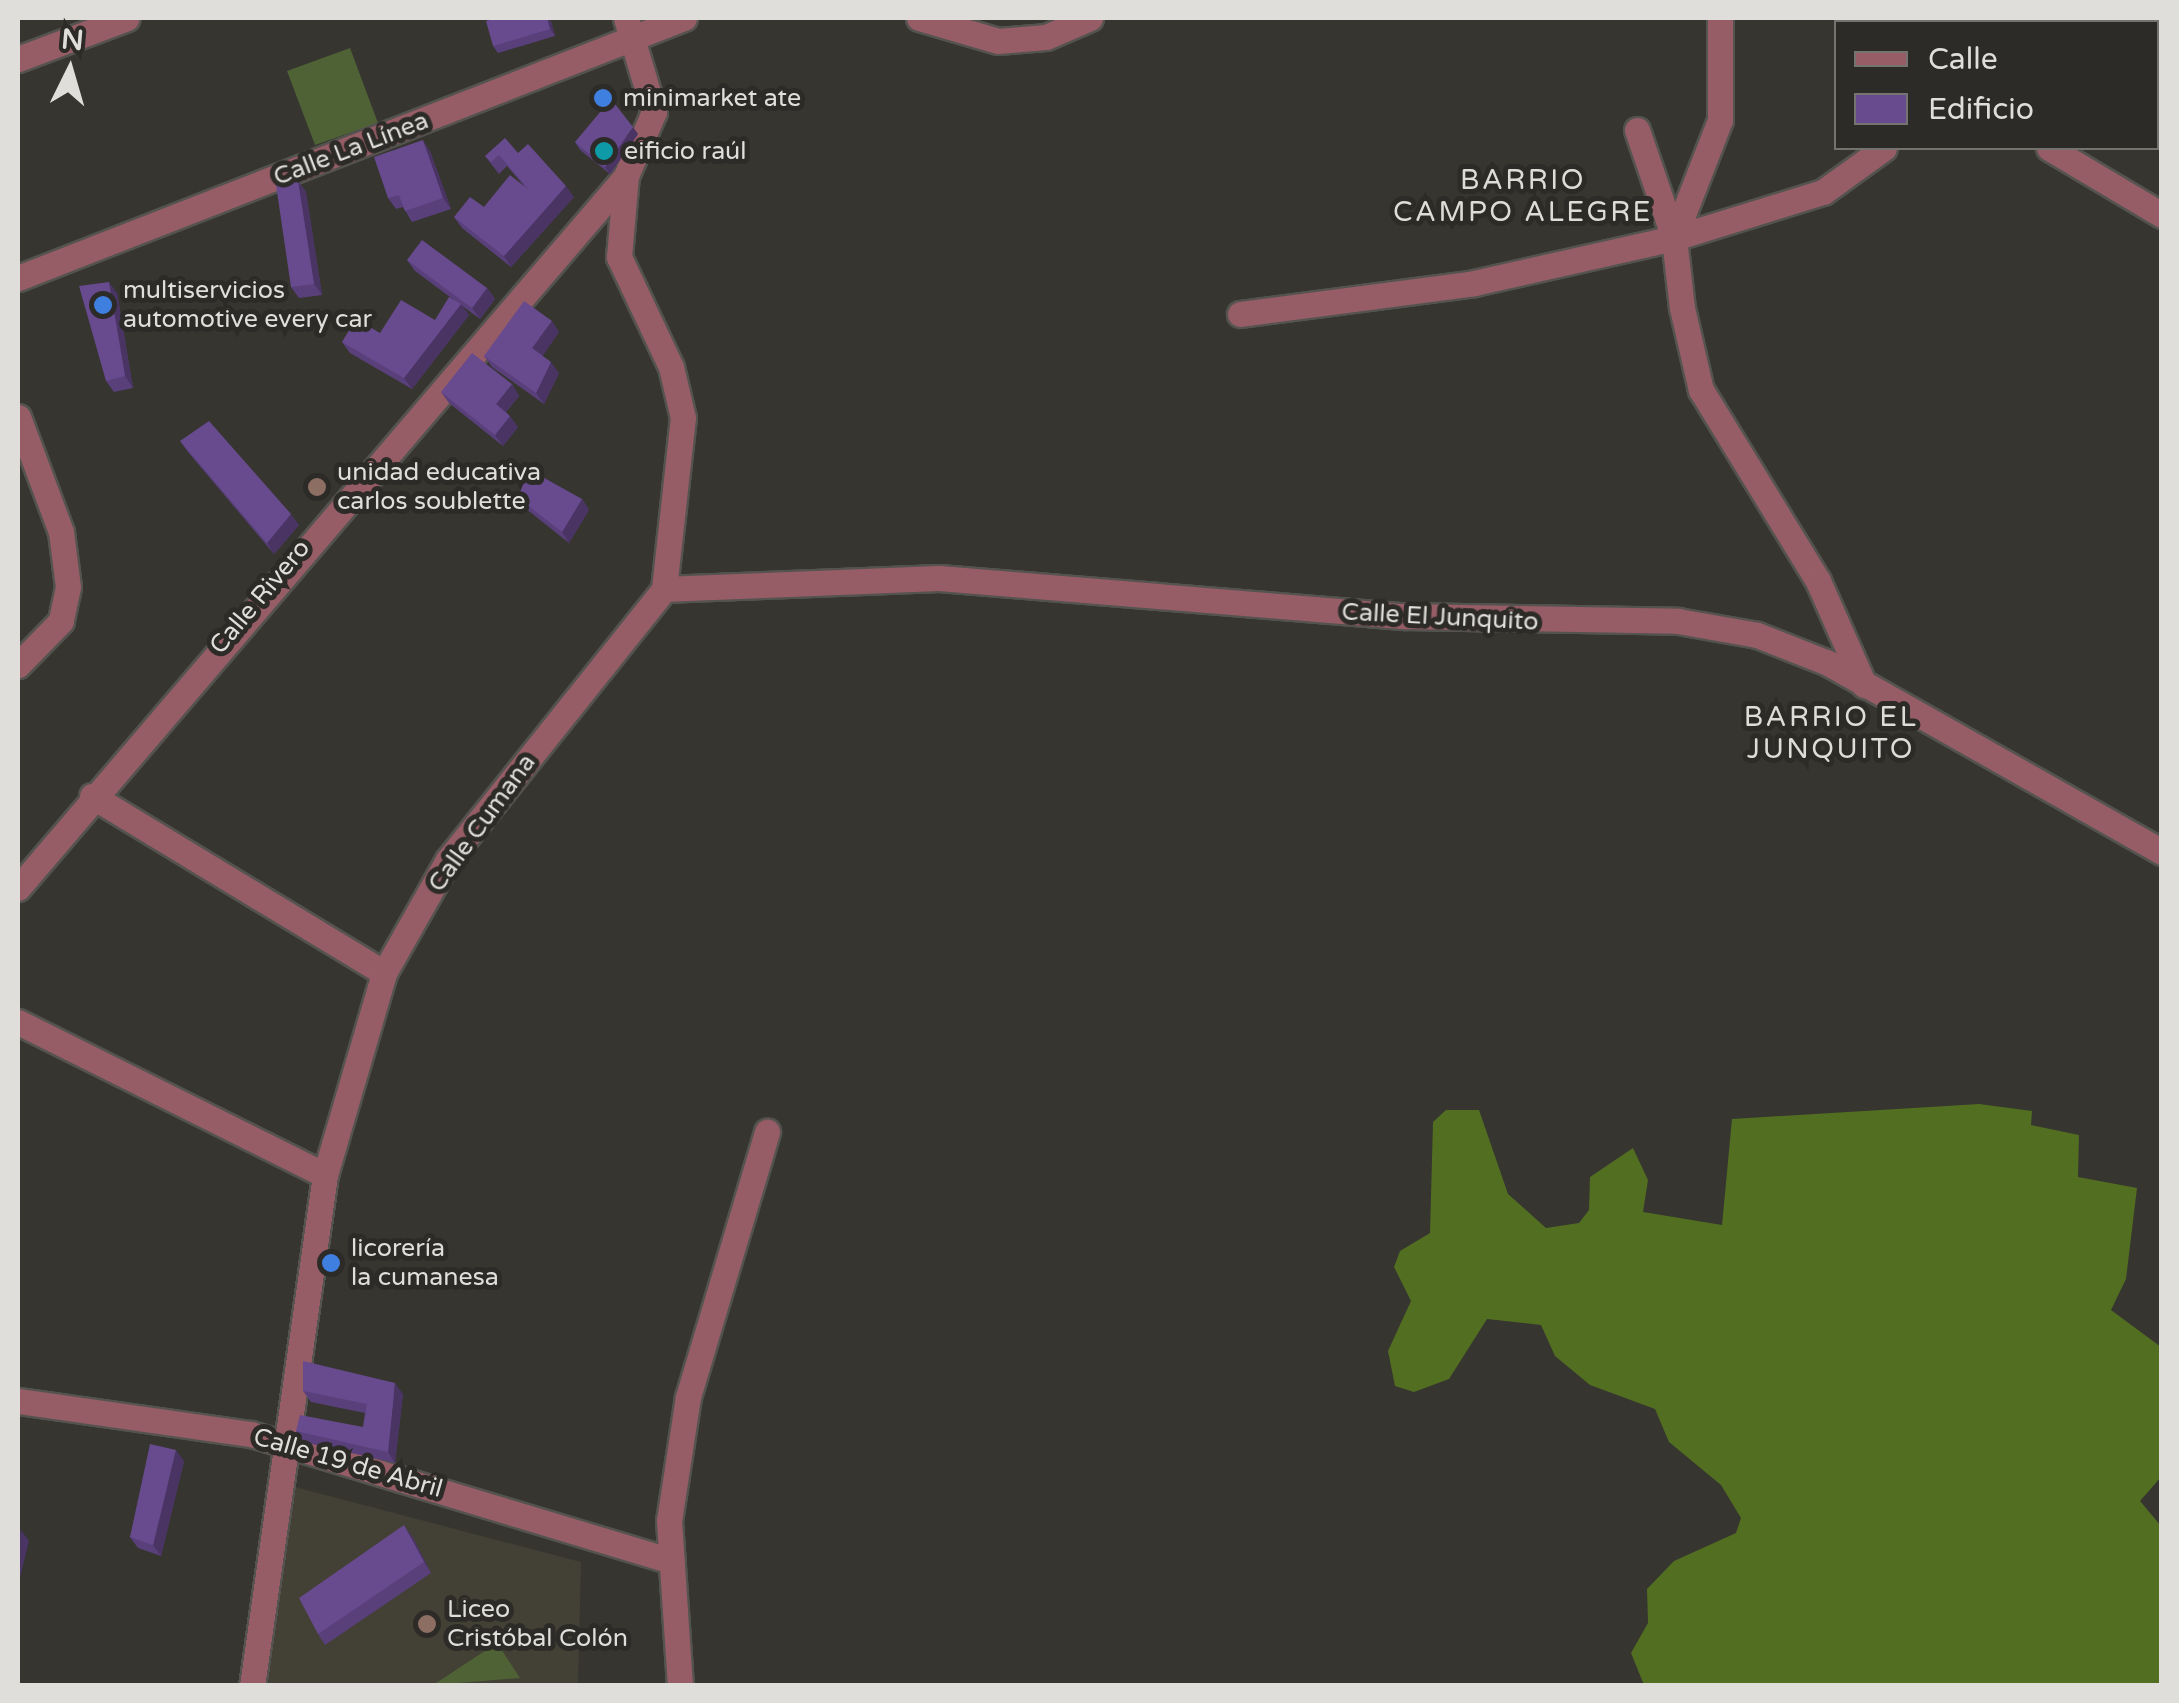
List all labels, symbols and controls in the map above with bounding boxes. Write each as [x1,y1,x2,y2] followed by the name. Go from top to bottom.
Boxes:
[20,20,120,120] north arrow
[1834,20,2159,150] legend
[60,22,85,58] text: N
[1928,41,1998,78] text: Calle
[623,83,801,113] place label: minimarket ate
[592,87,614,109] marker: minimarket ate
[1928,91,2034,128] text: Edificio
[269,106,433,192] street label: Calle La Línea
[624,136,747,166] place label: eificio raúl
[593,140,615,162] marker: eificio raúl
[1393,163,1653,229] district label: BARRIO CAMPO ALEGRE
[123,276,372,335] place label: multiservicios automotive every car
[92,294,114,316] marker: multiservicios automotive every car
[337,458,541,517] place label: unidad educativa carlos soublette
[306,476,328,498] marker: unidad educativa carlos soublette
[203,534,317,660] street label: Calle Rivero
[1341,597,1539,637] street label: Calle El Junquito
[1744,700,1918,766] district label: BARRIO EL JUNQUITO
[422,748,542,898] street label: Calle Cumana
[351,1234,499,1293] place label: licorería la cumanesa
[320,1252,342,1274] marker: licorería la cumanesa
[250,1422,446,1504] street label: Calle 19 de Abril
[447,1595,628,1654] place label: Liceo Cristóbal Colón
[416,1613,438,1635] marker: Liceo Cristóbal Colón

